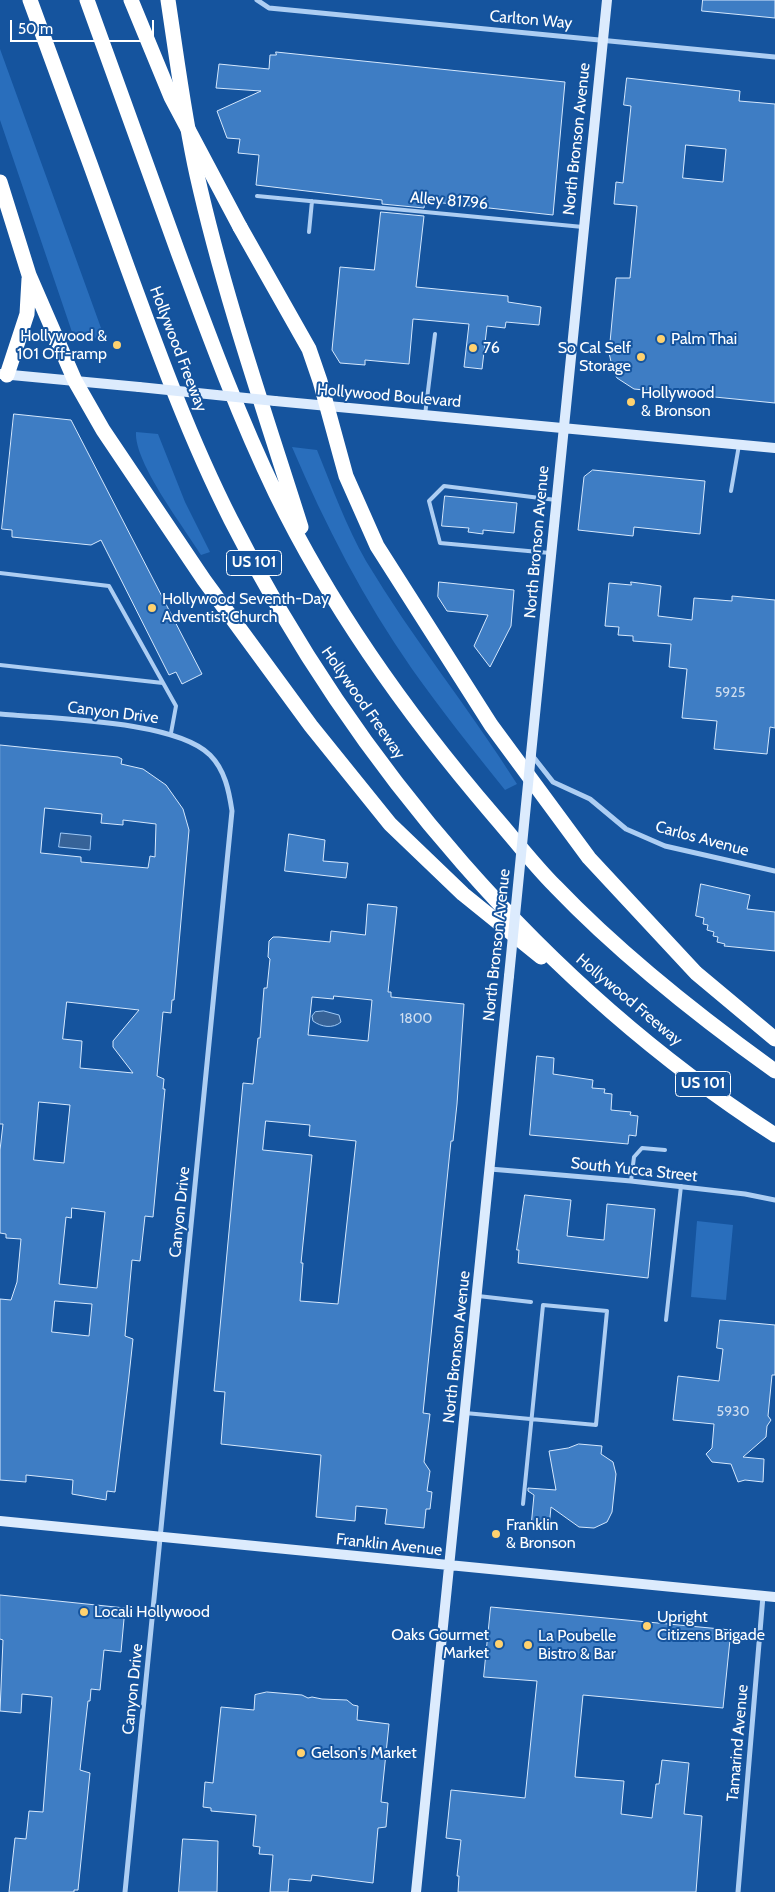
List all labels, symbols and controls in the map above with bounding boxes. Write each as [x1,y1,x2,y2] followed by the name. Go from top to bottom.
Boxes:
[489,7,573,33] street label: Carlton Way
[12,10,156,42] scale bar
[18,20,53,38] text: 50 m
[559,62,595,216] street label: North Bronson Avenue
[409,188,489,214] street label: Alley 81796
[145,284,211,414] street label: Hollywood Freeway
[17,326,107,364] place label: Hollywood & 101 Off-ramp
[671,329,737,349] place label: Palm Thai
[655,333,667,345] marker: Palm Thai
[483,338,500,358] place label: 76
[558,338,631,376] place label: So Cal Self Storage
[111,339,123,351] marker: Hollywood & 101 Off-ramp
[467,342,479,354] marker: 76
[635,351,647,363] marker: So Cal Self Storage
[316,380,462,412] street label: Hollywood Boulevard
[641,383,714,421] place label: Hollywood & Bronson
[625,396,637,408] marker: Hollywood & Bronson
[521,465,553,619] street label: North Bronson Avenue
[226,550,282,576] road number: US 101
[162,589,329,627] place label: Hollywood Seventh-Day Adventist Church
[146,602,158,614] marker: Hollywood Seventh-Day Adventist Church
[317,643,409,763] street label: Hollywood Freeway
[715,685,745,701] house number: 5925
[66,698,160,728] street label: Canyon Drive
[653,817,751,861] street label: Carlos Avenue
[479,868,515,1022] street label: North Bronson Avenue
[572,950,686,1050] street label: Hollywood Freeway
[400,1011,432,1027] house number: 1800
[676,1072,730,1096] road number: US 101
[570,1154,698,1186] street label: South Yucca Street
[166,1166,194,1258] street label: Canyon Drive
[439,1270,475,1424] street label: North Bronson Avenue
[717,1404,749,1420] house number: 5930
[506,1515,576,1553] place label: Franklin & Bronson
[490,1528,502,1540] marker: Franklin & Bronson
[335,1530,443,1560] street label: Franklin Avenue
[94,1602,210,1622] place label: Locali Hollywood
[78,1606,90,1618] marker: Locali Hollywood
[657,1607,765,1645] place label: Upright Citizens Brigade
[641,1620,653,1632] marker: Upright Citizens Brigade
[391,1625,489,1663] place label: Oaks Gourmet Market
[538,1626,616,1664] place label: La Poubelle Bistro & Bar
[493,1638,505,1650] marker: Oaks Gourmet Market
[522,1639,534,1651] marker: La Poubelle Bistro & Bar
[119,1643,147,1735] street label: Canyon Drive
[723,1684,753,1802] street label: Tamarind Avenue
[311,1743,417,1763] place label: Gelson's Market
[295,1747,307,1759] marker: Gelson's Market

